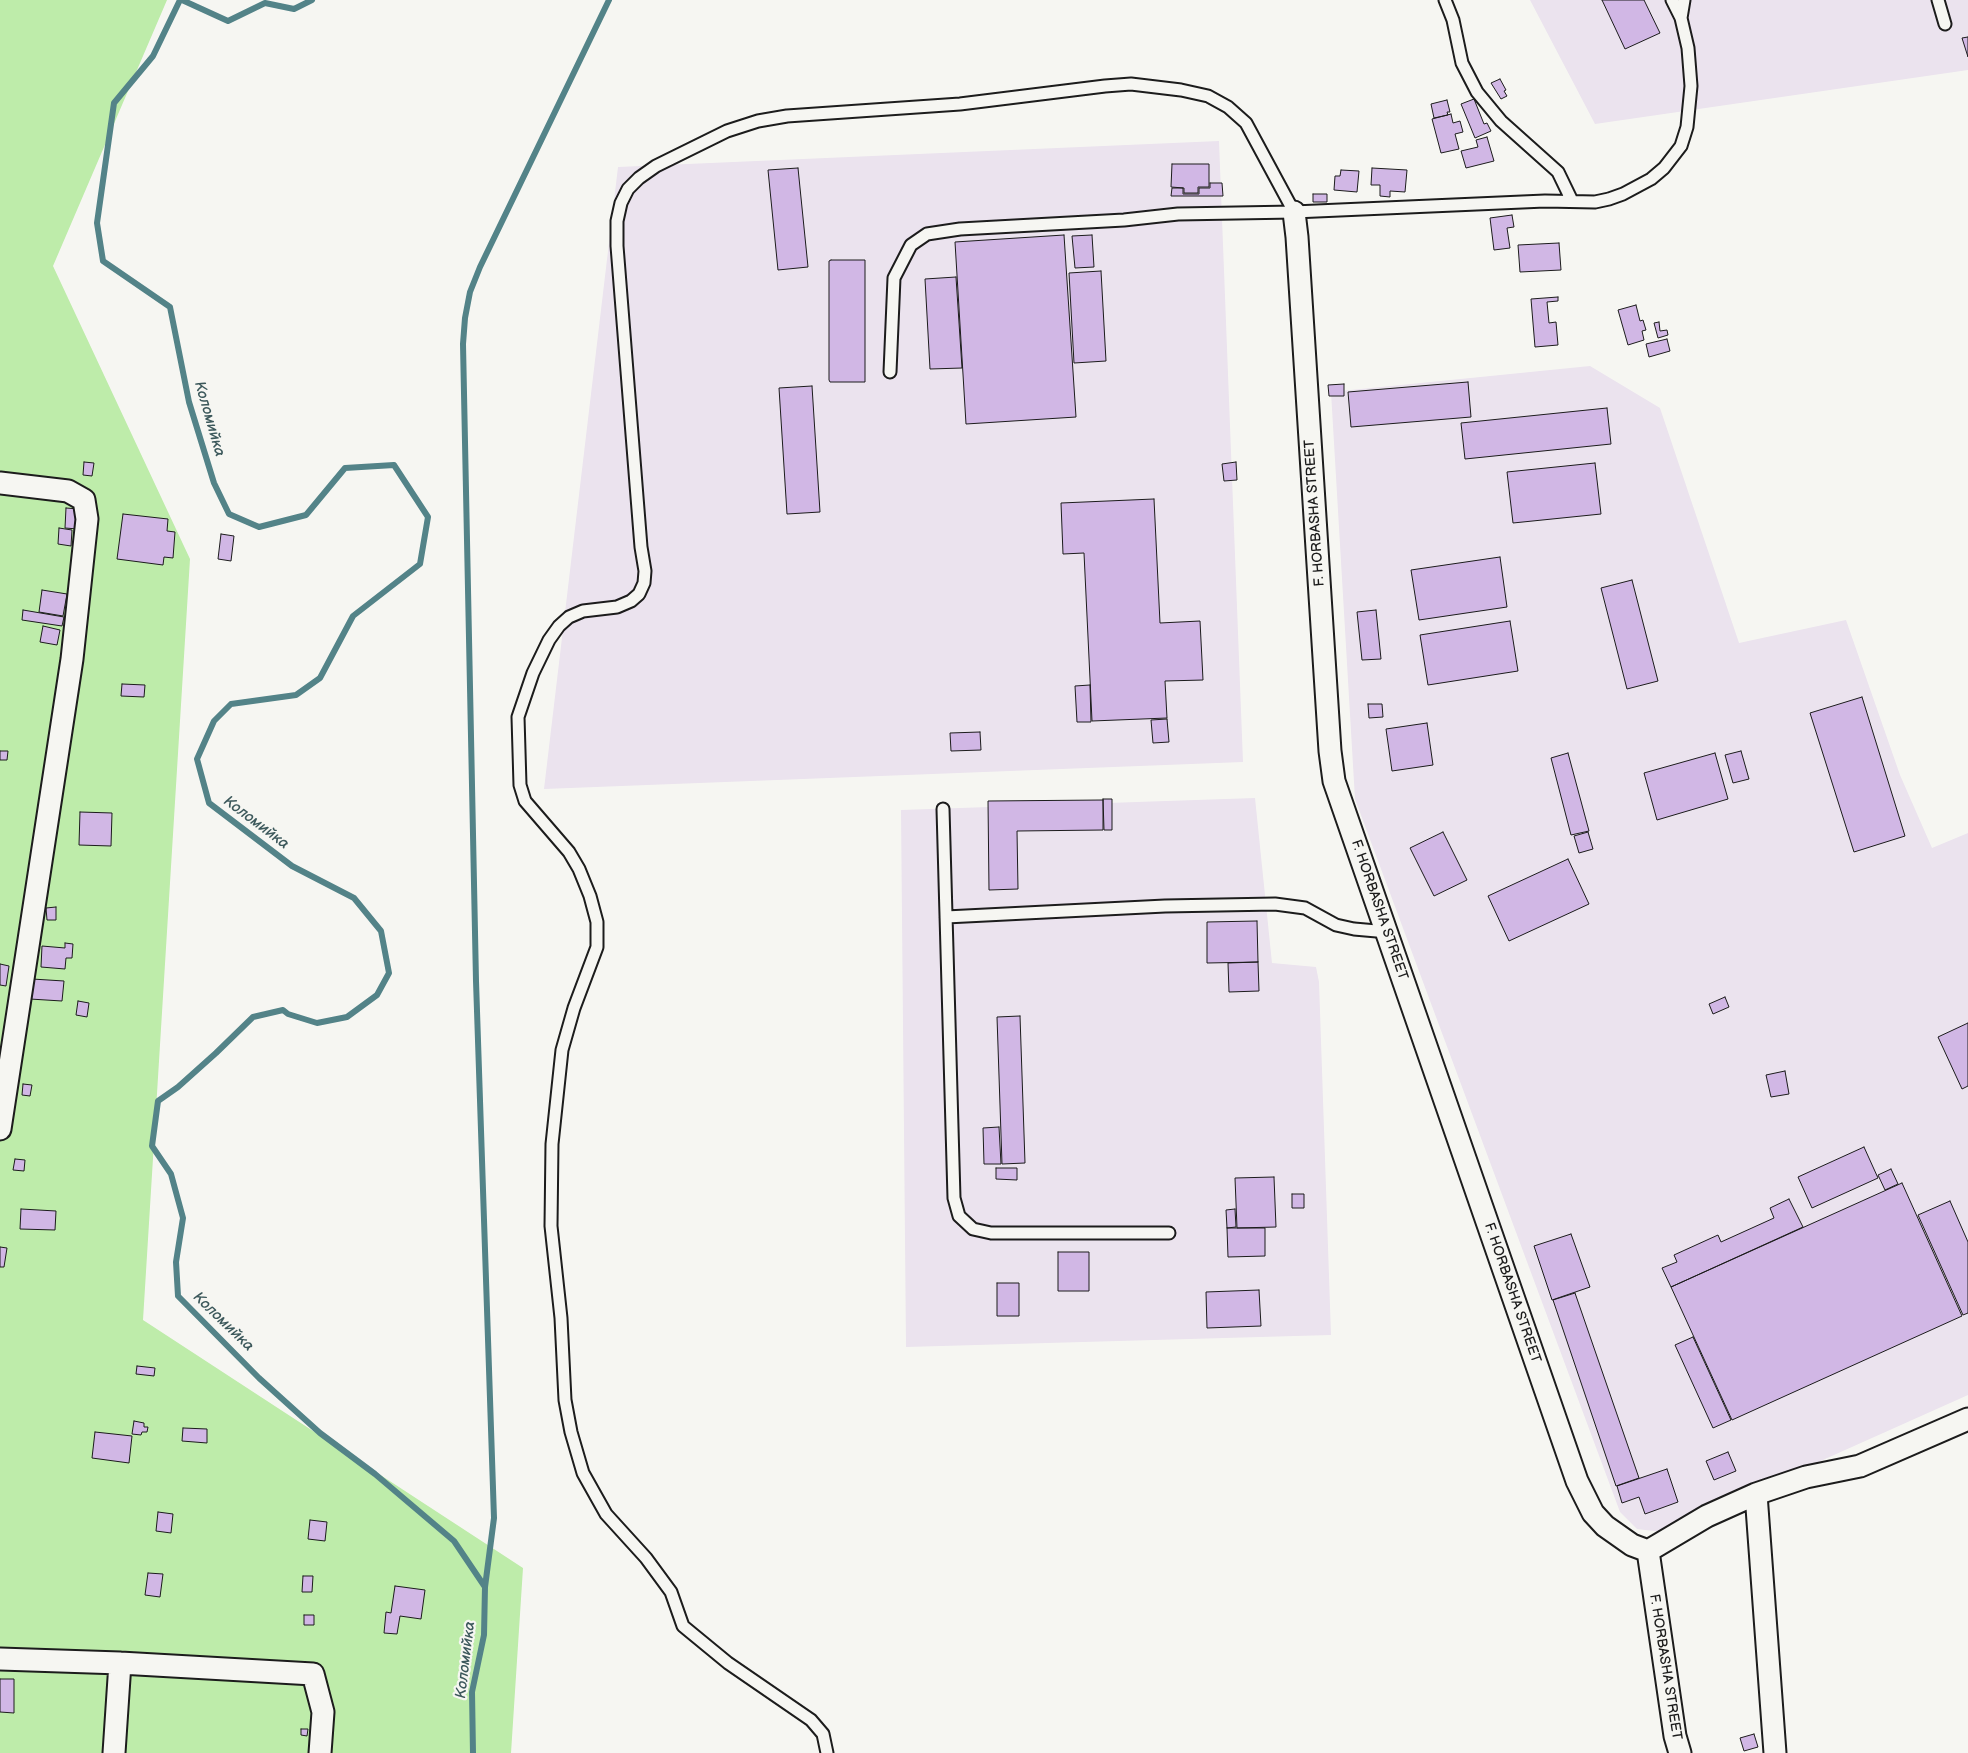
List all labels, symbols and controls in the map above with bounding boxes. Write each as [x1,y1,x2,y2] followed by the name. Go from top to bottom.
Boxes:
[190,379,228,459] water label: Коломийка
[1301,439,1329,587] street label: F. HORBASHA STREET
[220,792,292,854] water label: Коломийка
[1347,838,1411,982] street label: F. HORBASHA STREET
[1480,1221,1544,1365] street label: F. HORBASHA STREET
[189,1289,257,1355] water label: Коломийка
[1645,1593,1685,1741] street label: F. HORBASHA STREET
[452,1620,480,1700] water label: Коломийка

